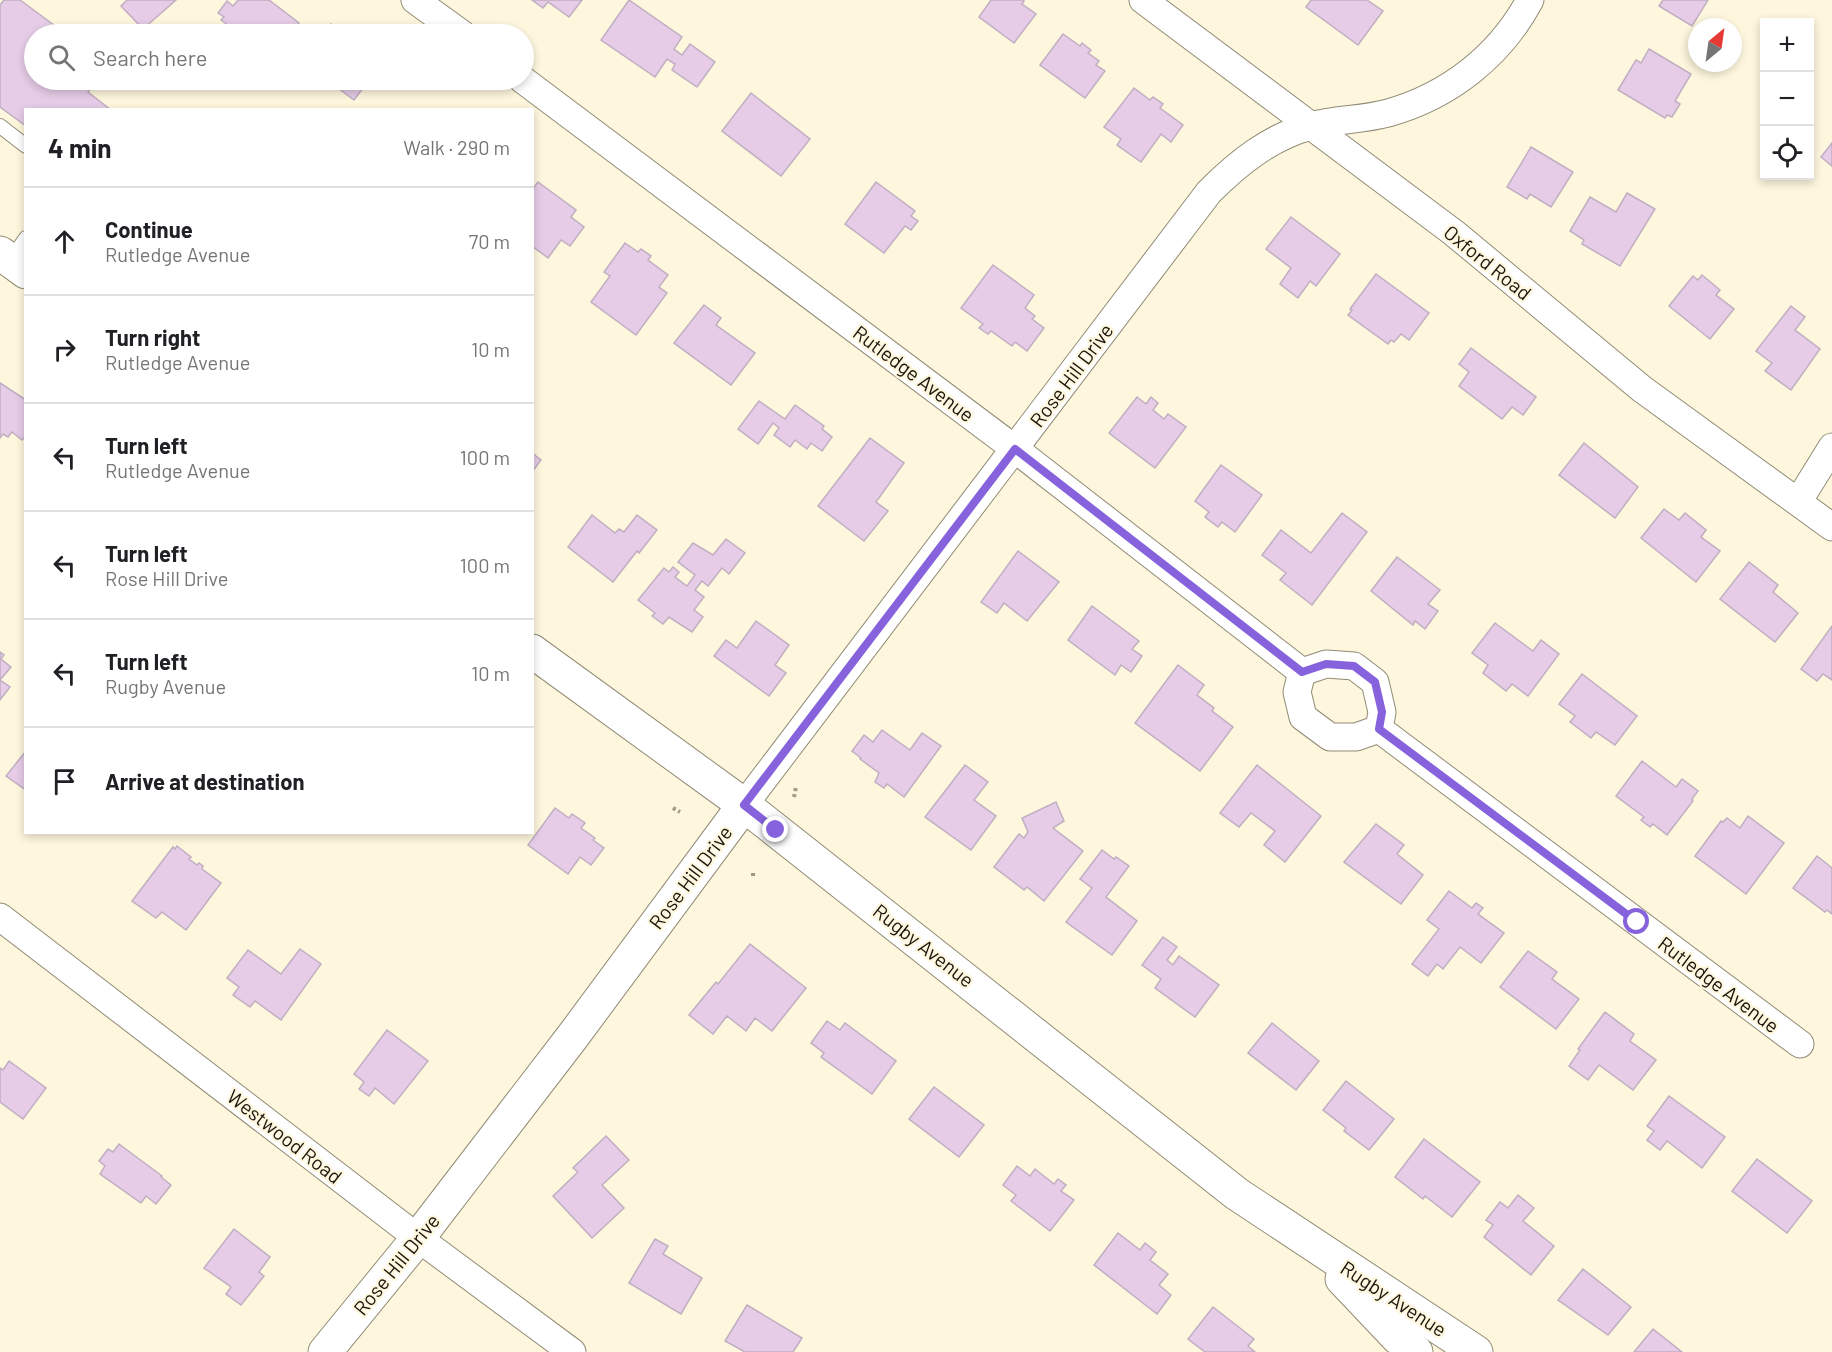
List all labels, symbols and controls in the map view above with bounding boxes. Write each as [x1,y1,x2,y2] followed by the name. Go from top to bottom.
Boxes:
[1688,18,1742,72] north arrow
[1760,18,1814,180] map controls
[1760,18,1814,72] button: +
[24,24,534,90] search box
[45,41,78,74] icon: search
[93,44,207,70] text: Search here
[1760,72,1814,126] button: −
[1760,126,1814,180] button: locate
[48,132,112,163] text: 4 min
[403,135,510,159] text: Walk · 290 m
[105,216,193,242] text: Continue
[1439,220,1537,304] street label: Oxford Road
[48,225,81,258] icon: ahead
[469,229,510,253] text: 70 m
[105,242,250,266] text: Rutledge Avenue
[1024,319,1118,431] street label: Rose Hill Drive
[849,320,979,426] street label: Rutledge Avenue
[105,324,200,350] text: Turn right
[48,333,81,366] icon: right
[471,337,510,361] text: 10 m
[105,350,250,374] text: Rutledge Avenue
[105,432,188,458] text: Turn left
[48,441,81,474] icon: left
[460,445,510,469] text: 100 m
[105,458,250,482] text: Rutledge Avenue
[105,540,188,566] text: Turn left
[48,549,81,582] icon: left
[460,553,510,577] text: 100 m
[105,566,228,590] text: Rose Hill Drive
[105,648,188,674] text: Turn left
[48,657,81,690] icon: left
[471,661,510,685] text: 10 m
[105,674,226,698] text: Rugby Avenue
[48,765,81,798] icon: arrive
[105,768,304,794] text: Arrive at destination
[762,816,788,842] route end
[643,821,737,933] street label: Rose Hill Drive
[869,898,979,992] street label: Rugby Avenue
[1623,908,1649,934] route start
[1654,931,1784,1037] street label: Rutledge Avenue
[223,1084,347,1188] street label: Westwood Road
[348,1209,444,1319] street label: Rose Hill Drive
[1337,1255,1451,1341] street label: Rugby Avenue

